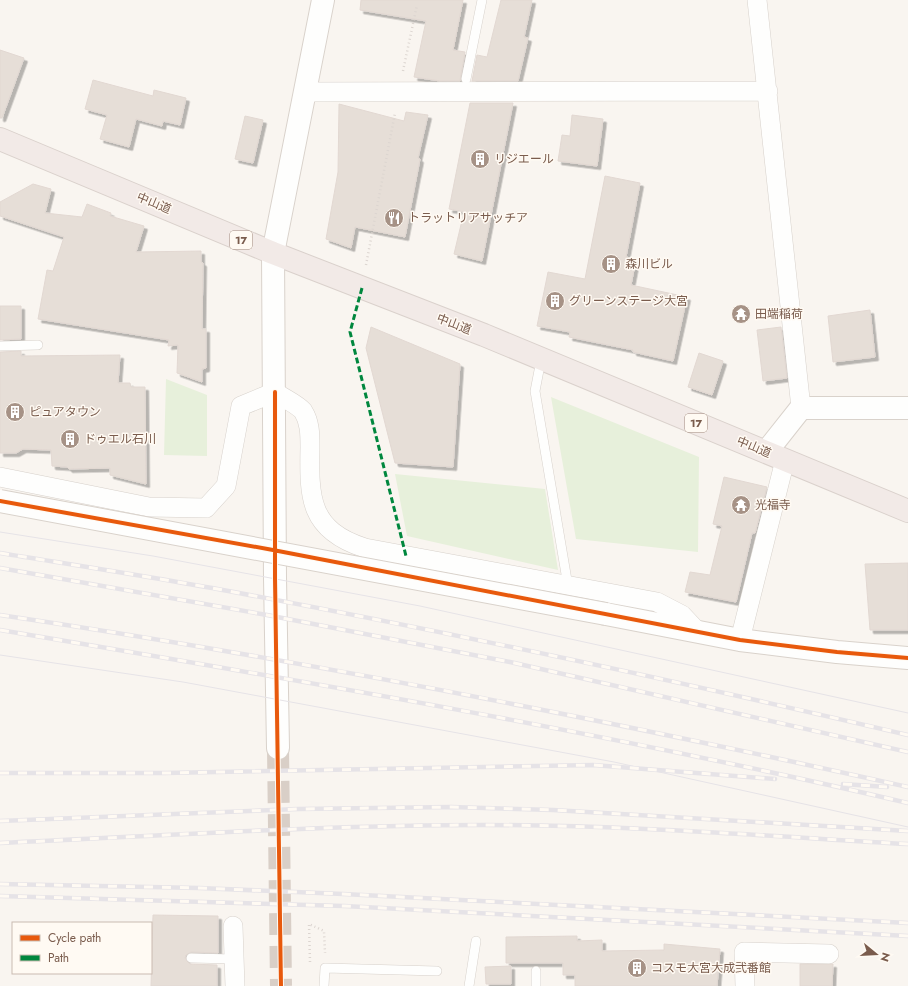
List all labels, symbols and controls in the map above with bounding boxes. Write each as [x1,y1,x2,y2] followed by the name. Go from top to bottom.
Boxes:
[469,148,491,170] building icon: リジエール
[494,150,554,168] place label: リジエール
[134,188,174,218] street label: 中山道
[383,207,405,229] restaurant icon: トラットリアサッチア
[408,209,528,227] place label: トラットリアサッチア
[230,231,252,249] road number: 17
[600,253,622,275] building icon: 森川ビル
[625,255,673,273] place label: 森川ビル
[544,290,566,312] building icon: グリーンステージ大宮
[569,292,688,310] place label: グリーンステージ大宮
[730,303,752,325] temple icon: 田端稲荷
[755,305,803,323] place label: 田端稲荷
[434,309,474,339] street label: 中山道
[4,401,26,423] building icon: ピュアタウン
[29,403,101,421] place label: ピュアタウン
[685,414,707,432] road number: 17
[59,428,81,450] building icon: ドゥエル石川
[84,430,156,448] place label: ドゥエル石川
[734,432,774,462] street label: 中山道
[730,494,752,516] temple icon: 光福寺
[755,496,791,514] place label: 光福寺
[12,922,152,974] legend
[48,929,101,947] text: Cycle path
[856,934,896,974] north arrow
[48,949,69,967] text: Path
[877,950,894,964] text: N
[626,957,648,979] building icon: コスモ大宮大成弐番館
[651,959,771,977] place label: コスモ大宮大成弐番館

